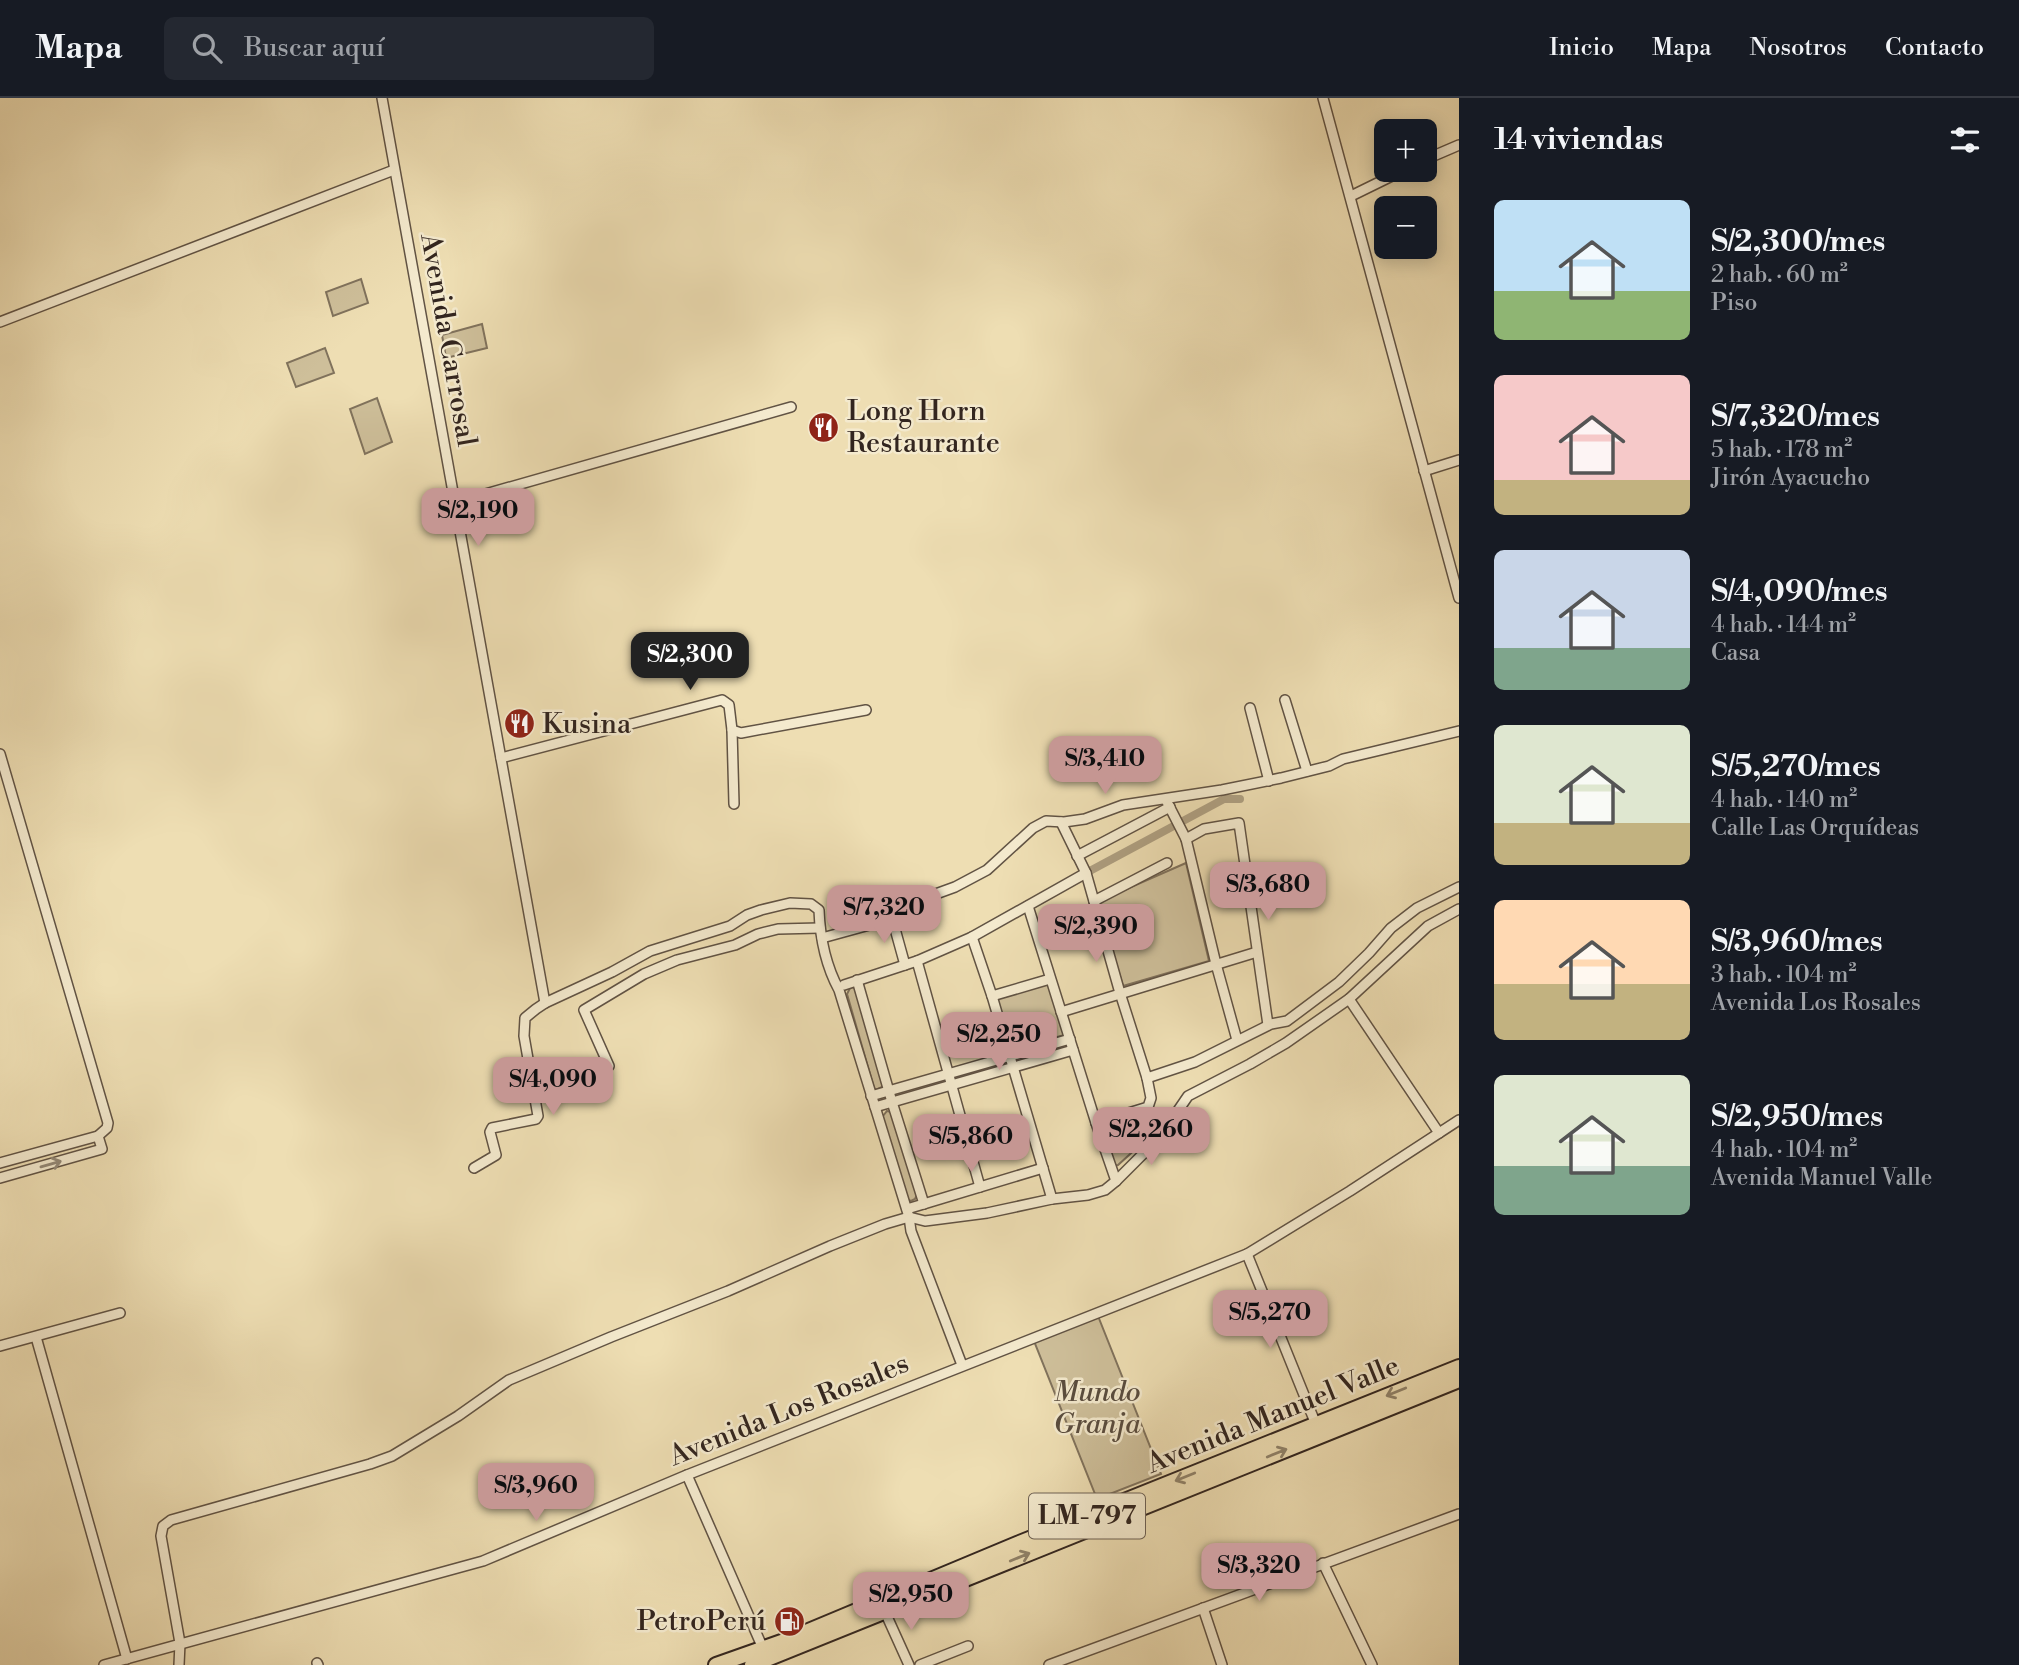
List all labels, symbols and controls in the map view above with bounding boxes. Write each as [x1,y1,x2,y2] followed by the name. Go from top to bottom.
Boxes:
[164,17,654,80] search box
[35,28,122,69] text: Mapa
[188,29,226,67] icon: search
[244,32,384,64] text: Buscar aquí
[1549,33,1614,63] text: Inicio
[1652,33,1711,63] text: Mapa
[1749,33,1847,63] text: Nosotros
[1885,33,1984,63] text: Contacto
[1374,119,1437,259] map controls
[1374,119,1437,182] button: +
[1494,121,1663,159] text: 14 viviendas
[1946,121,1984,159] icon: filters
[1374,196,1437,259] button: −
[1711,223,1885,261] text: S/2,300/mes
[1550,228,1634,312] icon: home
[412,230,484,449] street label: Avenida Carrosal
[1711,261,1848,289] text: 2 hab. · 60 m²
[1711,289,1757,317] text: Piso
[847,394,1000,461] place label: Long Horn Restaurante
[1711,398,1880,436] text: S/7,320/mes
[1550,403,1634,487] icon: home
[807,410,841,444] restaurant icon: Long Horn Restaurante
[1711,436,1852,464] text: 5 hab. · 178 m²
[1711,464,1870,492] text: Jirón Ayacucho
[413,489,543,548] pin: S/2,190
[437,497,519,525] text: S/2,190
[1711,573,1888,611] text: S/4,090/mes
[1550,578,1634,662] icon: home
[1711,611,1856,639] text: 4 hab. · 144 m²
[625,632,755,692] pin: S/2,300
[1711,639,1760,667] text: Casa
[647,641,733,669] text: S/2,300
[502,707,536,741] restaurant icon: Kusina
[542,707,632,742] place label: Kusina
[1040,736,1170,796] pin: S/3,410
[1065,745,1145,773] text: S/3,410
[1711,748,1881,786] text: S/5,270/mes
[1550,753,1634,837] icon: home
[1711,786,1857,814] text: 4 hab. · 140 m²
[1711,814,1919,842] text: Calle Las Orquídeas
[1203,862,1333,922] pin: S/3,680
[1226,871,1310,899] text: S/3,680
[819,886,949,945] pin: S/7,320
[843,894,925,922] text: S/7,320
[1031,904,1161,964] pin: S/2,390
[1054,913,1138,941] text: S/2,390
[1711,923,1883,961] text: S/3,960/mes
[1550,928,1634,1012] icon: home
[1711,961,1856,989] text: 3 hab. · 104 m²
[1711,989,1921,1017] text: Avenida Los Rosales
[934,1012,1064,1072] pin: S/2,250
[957,1021,1041,1049] text: S/2,250
[488,1058,618,1117] pin: S/4,090
[509,1066,597,1094] text: S/4,090
[1711,1098,1883,1136] text: S/2,950/mes
[1550,1103,1634,1187] icon: home
[1086,1108,1216,1167] pin: S/2,260
[906,1114,1036,1174] pin: S/5,860
[1109,1116,1193,1144] text: S/2,260
[929,1123,1013,1151] text: S/5,860
[1711,1136,1857,1164] text: 4 hab. · 104 m²
[40,1156,62,1169] one-way arrow
[1711,1164,1932,1192] text: Avenida Manuel Valle
[1205,1290,1335,1350] pin: S/5,270
[1229,1299,1311,1327] text: S/5,270
[663,1346,914,1474] street label: Avenida Los Rosales
[1141,1348,1405,1482] street label: Avenida Manuel Valle
[1054,1375,1141,1442] park label: Mundo Granja
[1385,1387,1407,1400] one-way arrow
[1265,1446,1287,1459] one-way arrow
[471,1464,601,1523] pin: S/3,960
[1174,1471,1196,1484] one-way arrow
[494,1472,578,1500] text: S/3,960
[1029,1494,1145,1539] road number: LM-797
[1194,1544,1324,1603] pin: S/3,320
[1009,1550,1031,1563] one-way arrow
[1217,1552,1301,1580] text: S/3,320
[846,1572,976,1632] pin: S/2,950
[869,1581,953,1609] text: S/2,950
[637,1604,766,1639] place label: PetroPerú
[772,1604,806,1638] fuel station icon: PetroPerú

